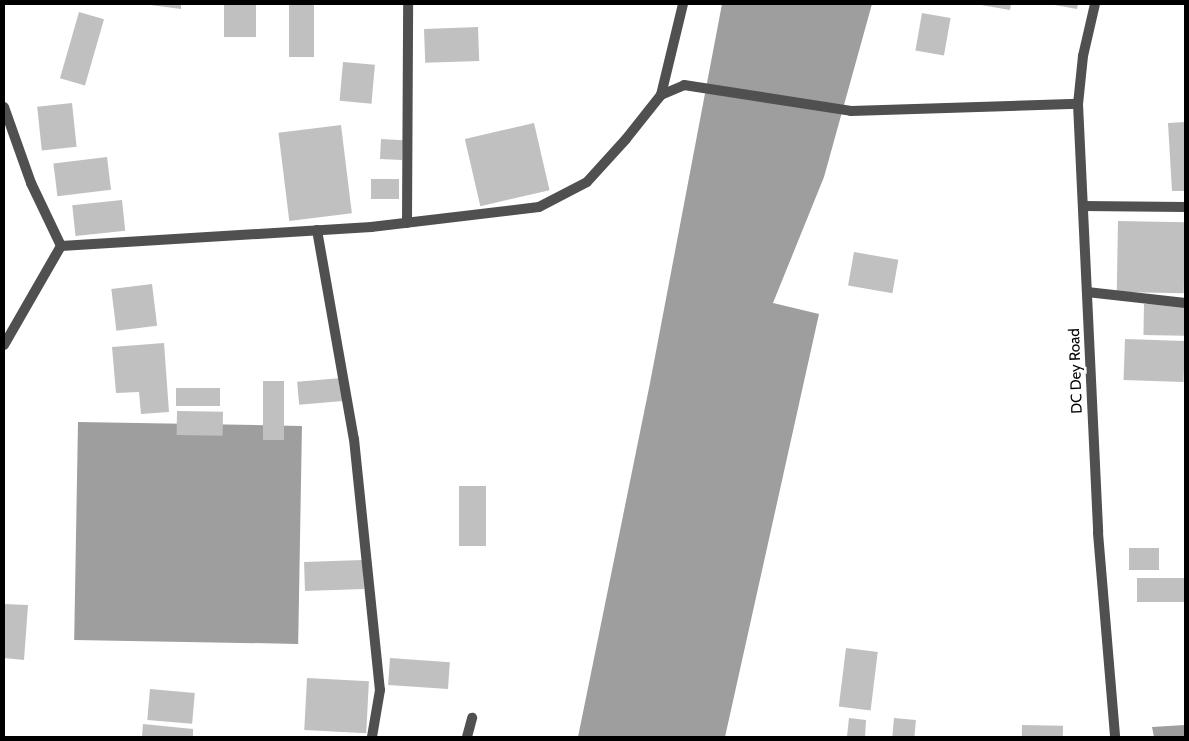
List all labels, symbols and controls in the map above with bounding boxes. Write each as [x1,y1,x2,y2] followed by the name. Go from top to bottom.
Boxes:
[1066,328,1086,414] street label: DC Dey Road

